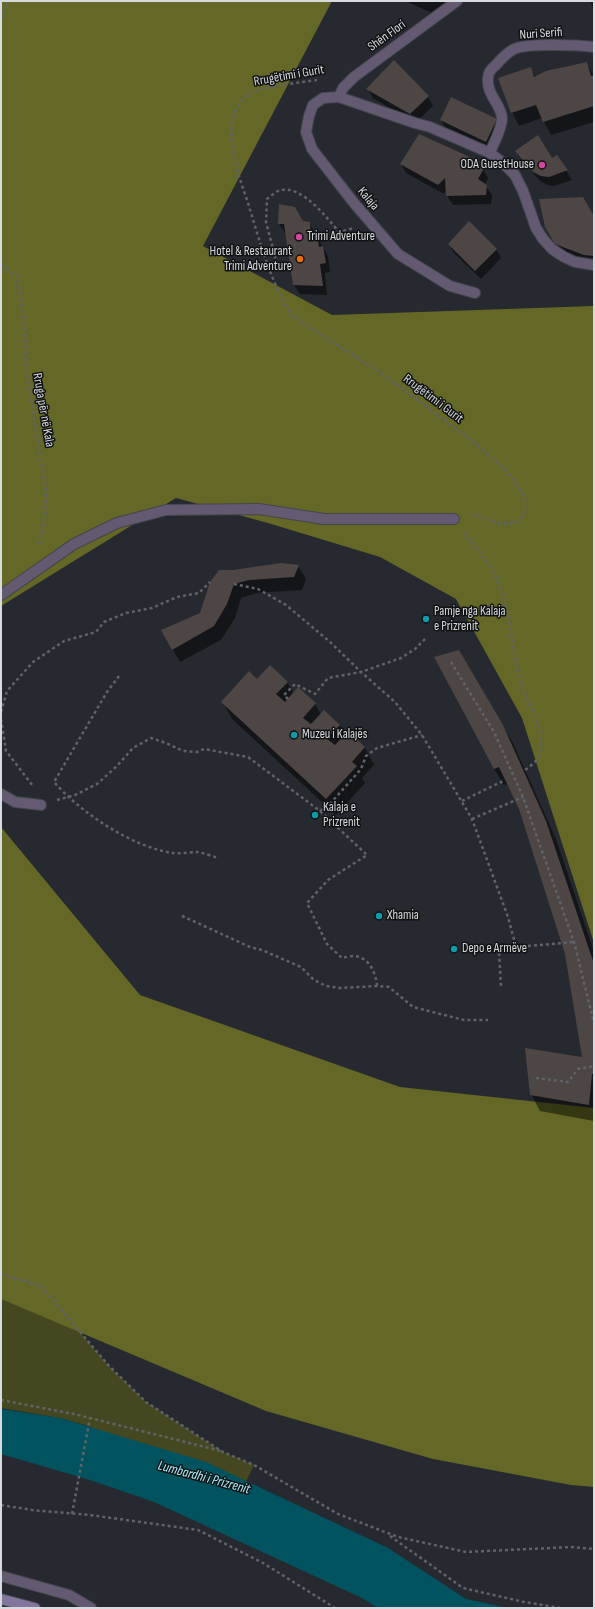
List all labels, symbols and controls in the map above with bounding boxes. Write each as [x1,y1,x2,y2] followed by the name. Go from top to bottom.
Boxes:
[365,17,409,55] street label: Shën Flori
[519,25,563,43] street label: Nuri Serifi
[253,62,325,90] street label: Rrugëtimi i Gurit
[461,157,534,173] place label: ODA GuestHouse
[537,160,547,170] marker: ODA GuestHouse
[354,184,382,214] street label: Kalaja
[307,229,375,245] place label: Trimi Adventure
[294,232,304,242] marker: Trimi Adventure
[210,244,292,275] place label: Hotel & Restaurant Trimi Adventure
[295,254,305,264] marker: Hotel & Restaurant Trimi Adventure
[400,371,466,427] street label: Rrugëtimi i Gurit
[29,372,57,448] street label: Rruga për në Kala
[434,604,506,635] place label: Pamje nga Kalaja e Prizrenit
[421,614,431,624] marker: Pamje nga Kalaja e Prizrenit
[302,727,367,743] place label: Muzeu i Kalajës
[289,730,299,740] marker: Muzeu i Kalajës
[323,800,360,831] place label: Kalaja e Prizrenit
[310,810,320,820] marker: Kalaja e Prizrenit
[387,908,419,924] place label: Xhamia
[374,911,384,921] marker: Xhamia
[462,941,527,957] place label: Depo e Armëve
[449,944,459,954] marker: Depo e Armëve
[156,1458,252,1498] water label: Lumbardhi i Prizrenit

